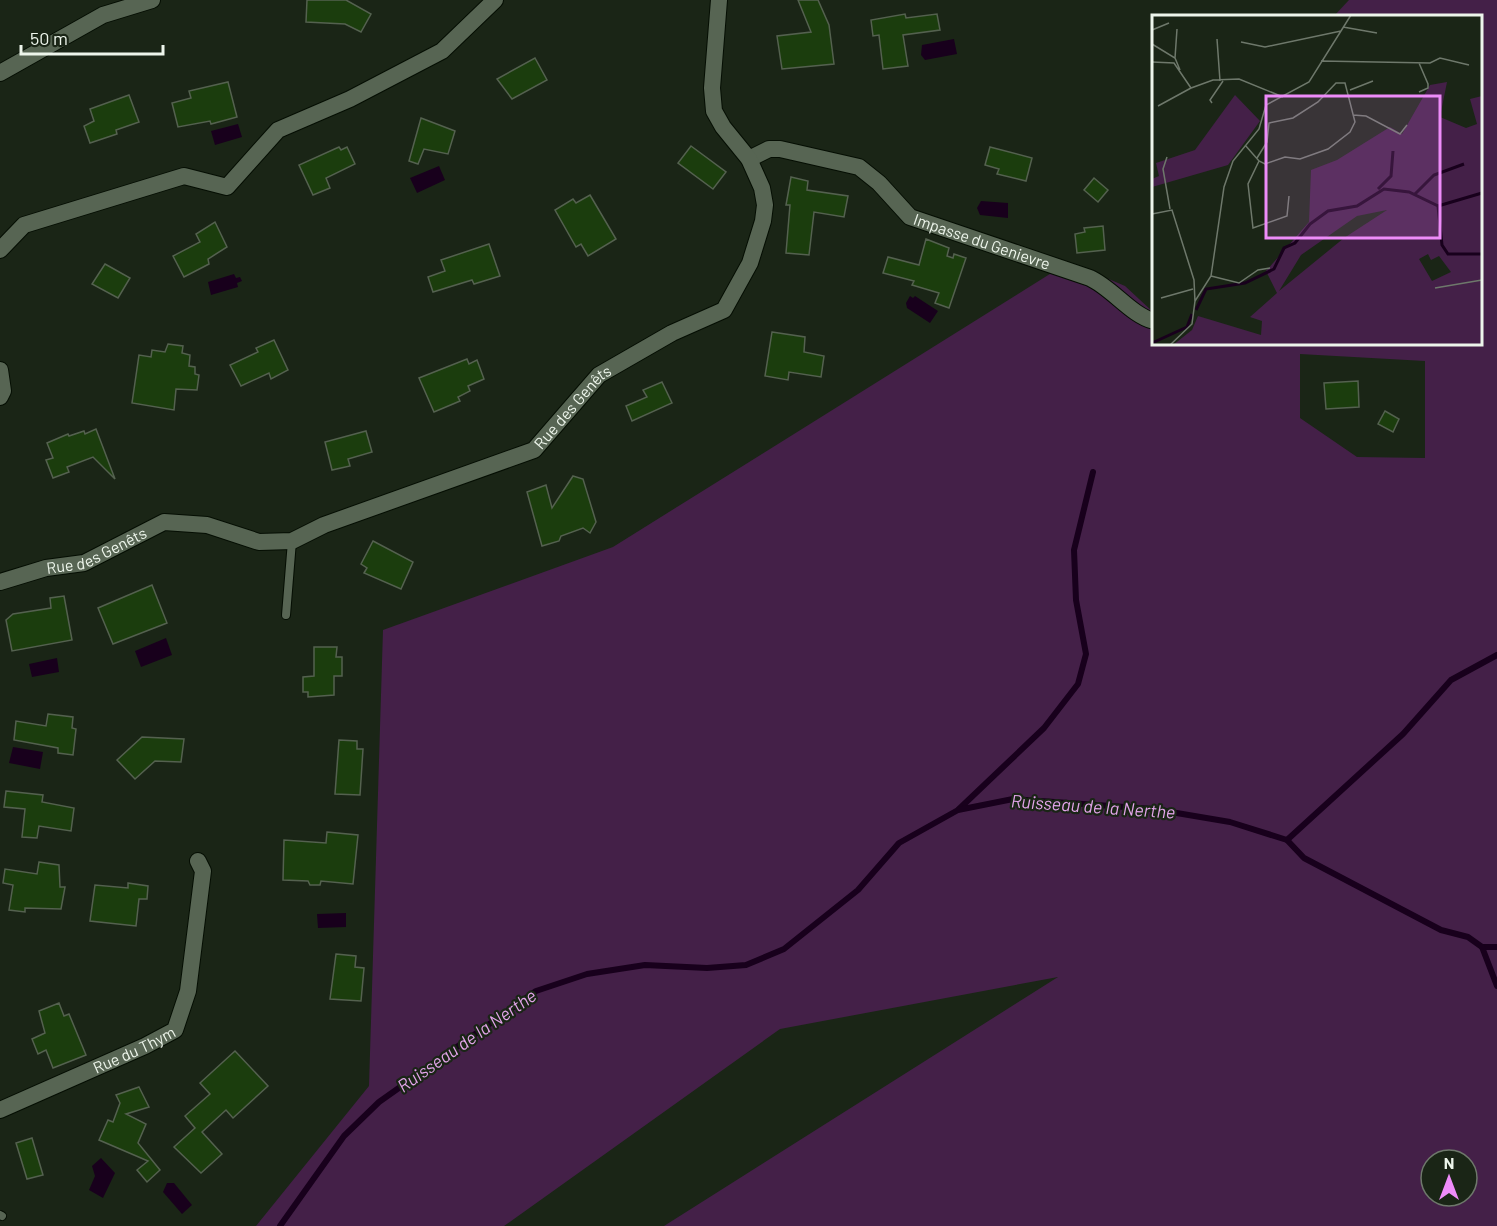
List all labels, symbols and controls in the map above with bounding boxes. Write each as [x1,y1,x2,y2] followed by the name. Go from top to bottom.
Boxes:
[1152,15,1482,345] inset map
[21,18,164,56] scale bar
[30,27,68,49] text: 50 m
[911,209,1053,273] street label: Impasse du Genievre
[529,360,614,452] street label: Rue des Genêts
[45,523,150,577] street label: Rue des Genêts
[1010,789,1176,823] water label: Ruisseau de la Nerthe
[393,984,540,1096] water label: Ruisseau de la Nerthe
[90,1022,178,1077] street label: Rue du Thym
[1419,1148,1479,1208] north arrow
[1444,1153,1454,1172] text: N

